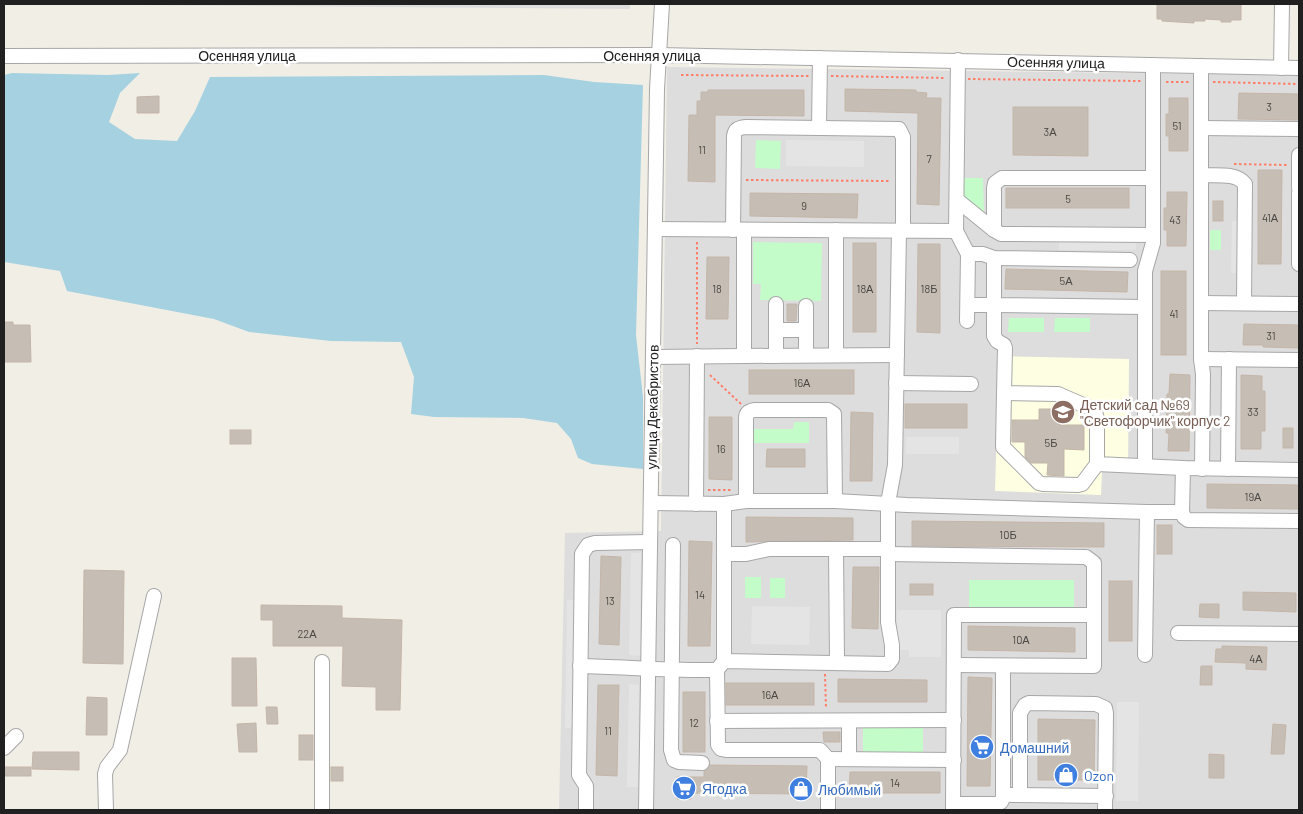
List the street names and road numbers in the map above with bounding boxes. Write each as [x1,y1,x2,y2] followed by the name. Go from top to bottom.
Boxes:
[198,47,296,64] street label: Осенняя улица
[603,47,701,64] street label: Осенняя улица
[1007,53,1105,71] street label: Осенняя улица
[642,344,662,470] street label: улица Декабристов

